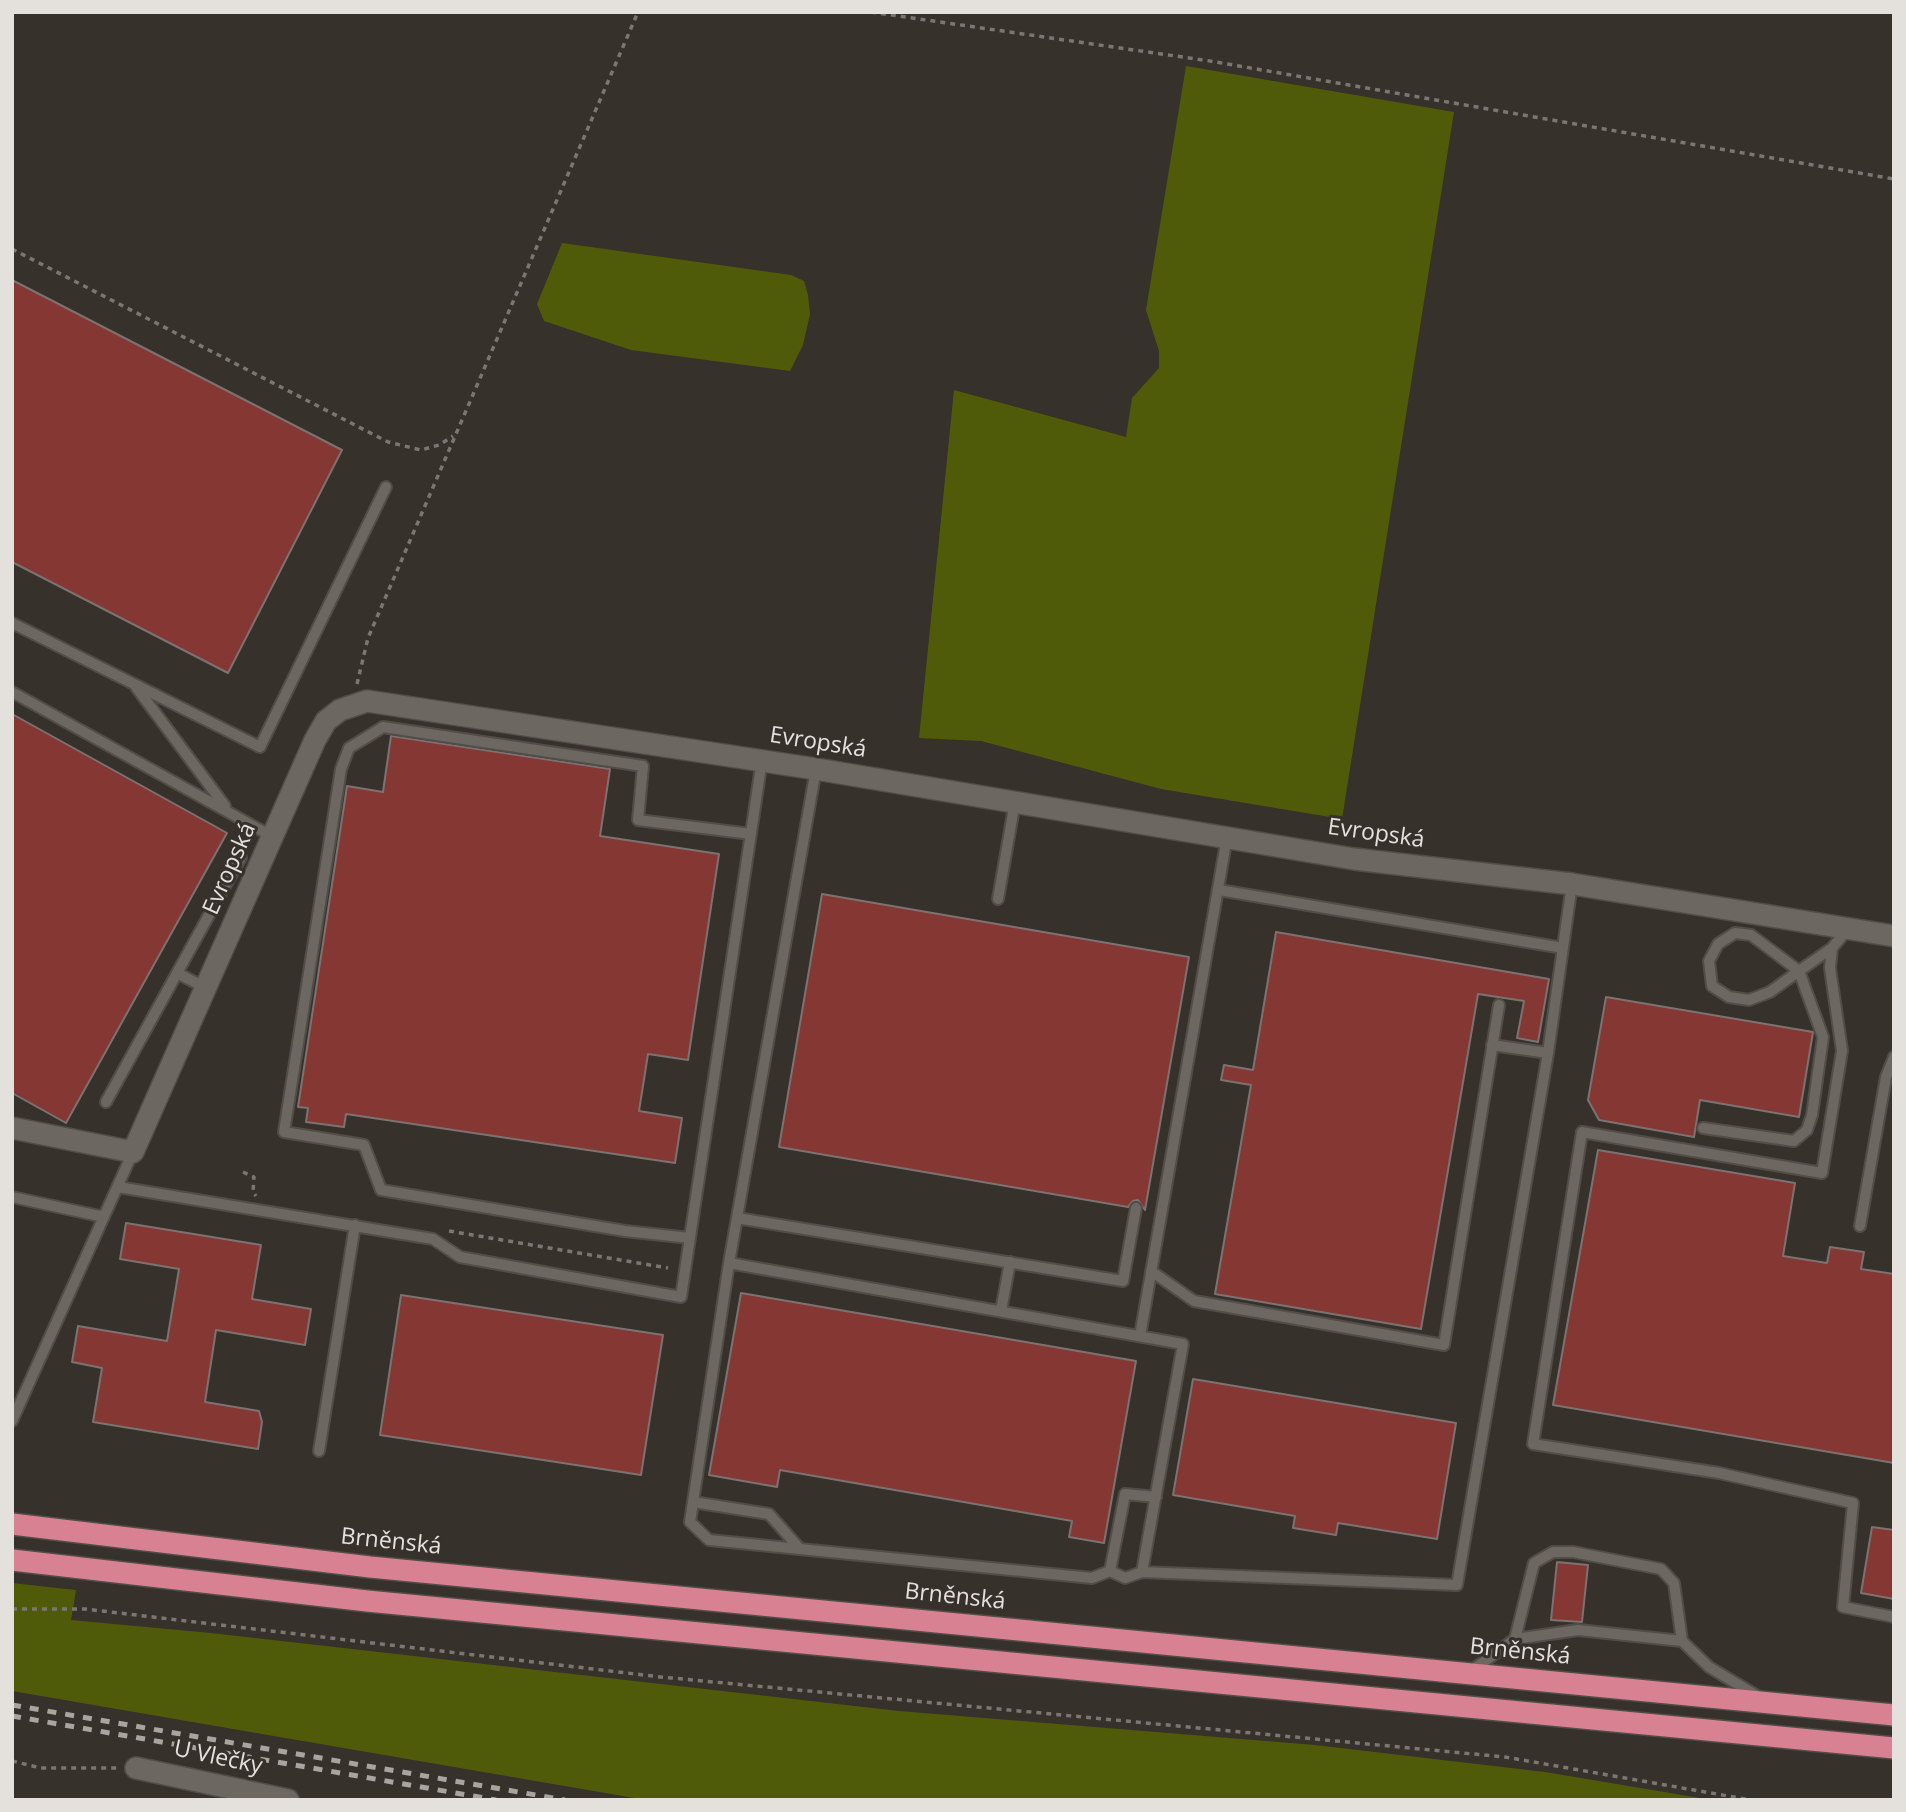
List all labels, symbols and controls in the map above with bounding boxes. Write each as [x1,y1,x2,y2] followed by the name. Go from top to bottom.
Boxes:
[768,722,868,764] street label: Evropská
[1326,814,1426,854] street label: Evropská
[198,819,262,919] street label: Evropská
[339,1523,443,1561] street label: Brněnská
[903,1578,1007,1616] street label: Brněnská
[1468,1633,1572,1671] street label: Brněnská
[171,1735,265,1781] street label: U Vlečky

